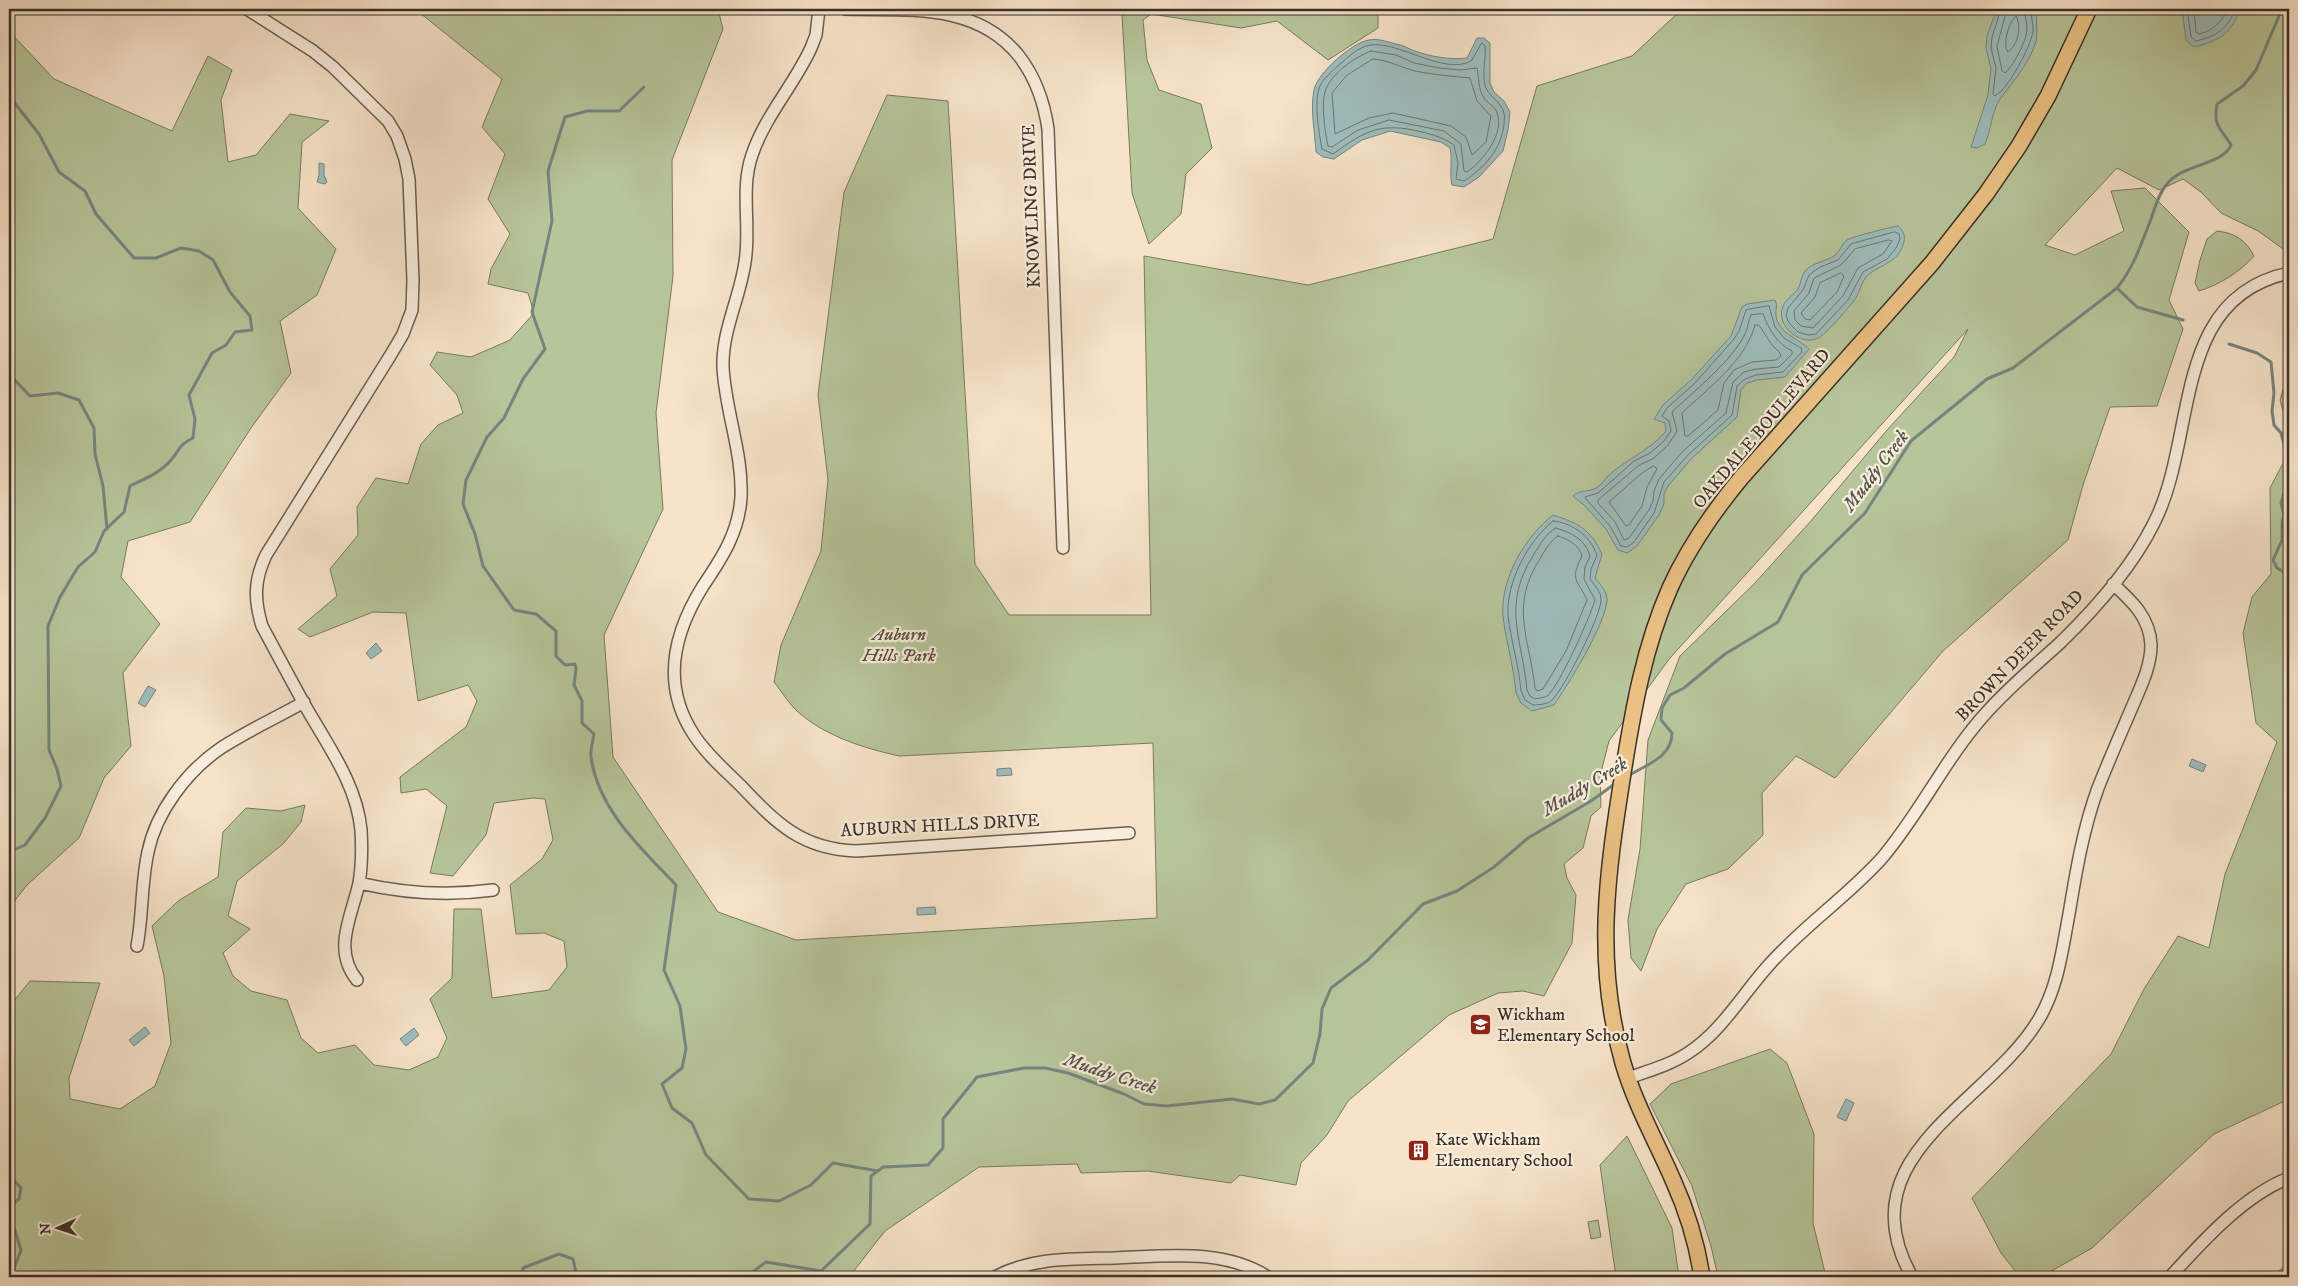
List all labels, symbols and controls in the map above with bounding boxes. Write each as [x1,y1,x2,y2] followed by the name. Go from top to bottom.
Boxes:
[1018,123,1046,289] street label: KNOWLING DRIVE
[1689,344,1835,514] street label: OAKDALE BOULEVARD
[1837,426,1914,518] water label: Muddy Creek
[1951,586,2089,726] street label: BROWN DEER ROAD
[861,624,936,667] park label: Auburn Hills Park
[1536,752,1632,823] water label: Muddy Creek
[840,810,1040,842] street label: AUBURN HILLS DRIVE
[1496,1004,1635,1047] place label: Wickham Elementary School
[1469,1013,1493,1037] school or university icon: Wickham Elementary School
[1059,1048,1159,1100] water label: Muddy Creek
[1435,1129,1573,1172] place label: Kate Wickham Elementary School
[1407,1138,1431,1162] building icon: Kate Wickham Elementary School
[32,1204,82,1254] north arrow
[37,1222,55,1235] text: N

